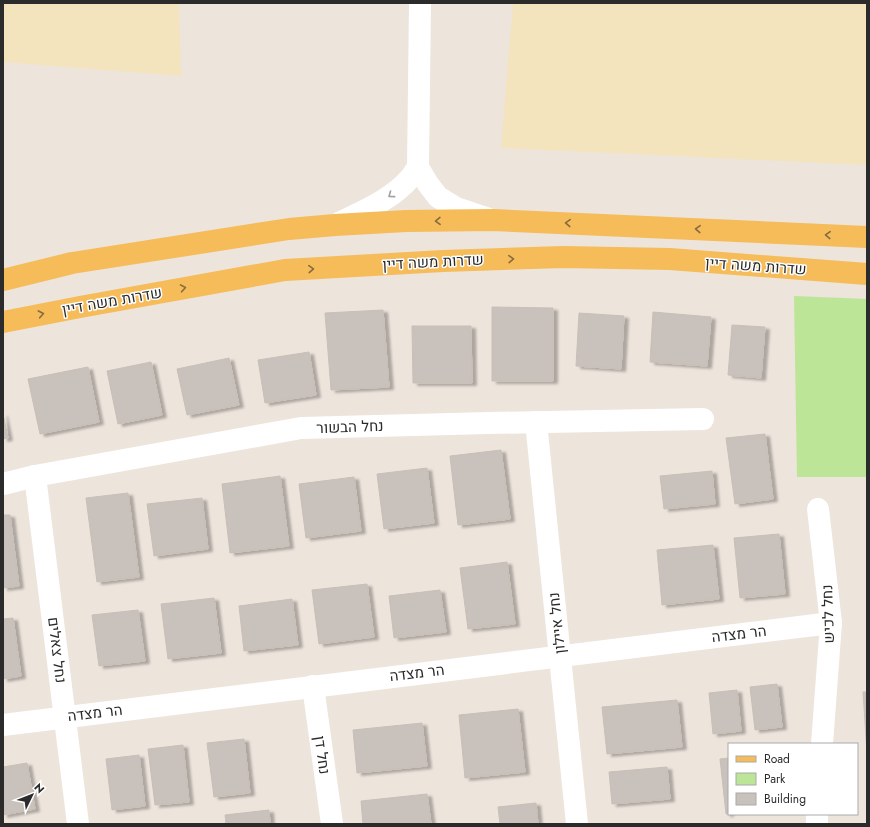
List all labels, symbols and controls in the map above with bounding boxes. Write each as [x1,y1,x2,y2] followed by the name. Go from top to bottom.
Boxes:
[388,190,395,197] one-way arrow
[435,217,441,225] one-way arrow
[565,219,571,228] one-way arrow
[695,225,701,234] one-way arrow
[825,231,831,240] one-way arrow
[382,248,484,276] street label: שדרות משה דיין
[705,251,807,281] street label: שדרות משה דיין
[508,255,514,263] one-way arrow
[308,264,314,273] one-way arrow
[60,281,164,321] street label: שדרות משה דיין
[180,284,186,293] one-way arrow
[38,311,44,319] one-way arrow
[316,415,384,439] street label: נחל הבשור
[816,584,840,644] street label: נחל לכיש
[543,591,571,655] street label: נחל איילון
[42,616,72,684] street label: נחל צאלים
[710,620,768,648] street label: הר מצדה
[388,659,446,687] street label: הר מצדה
[66,699,124,727] street label: הר מצדה
[308,734,336,776] street label: נחל דן
[728,743,858,815] legend
[764,750,790,768] text: Road
[764,770,786,788] text: Park
[12,775,52,815] north arrow
[30,780,48,797] text: N
[764,790,806,808] text: Building

